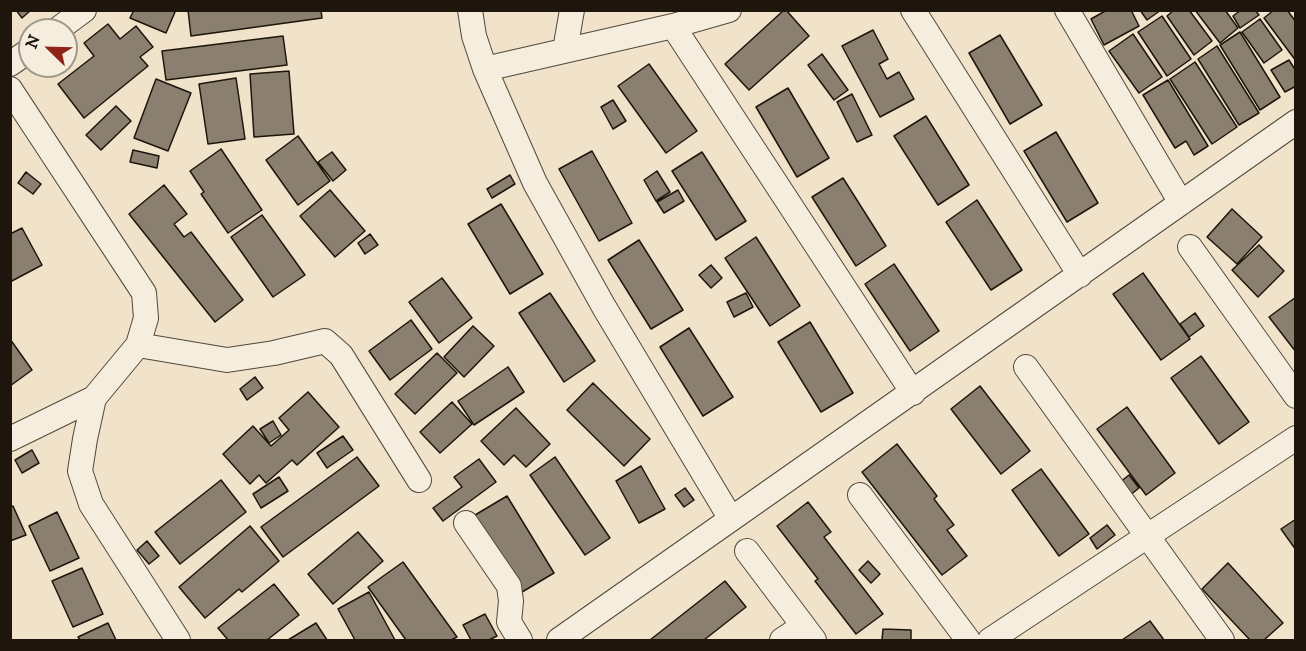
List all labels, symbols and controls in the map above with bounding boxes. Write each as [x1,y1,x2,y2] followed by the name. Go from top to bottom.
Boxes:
[18,18,78,78] north arrow
[21,32,45,52] text: N

